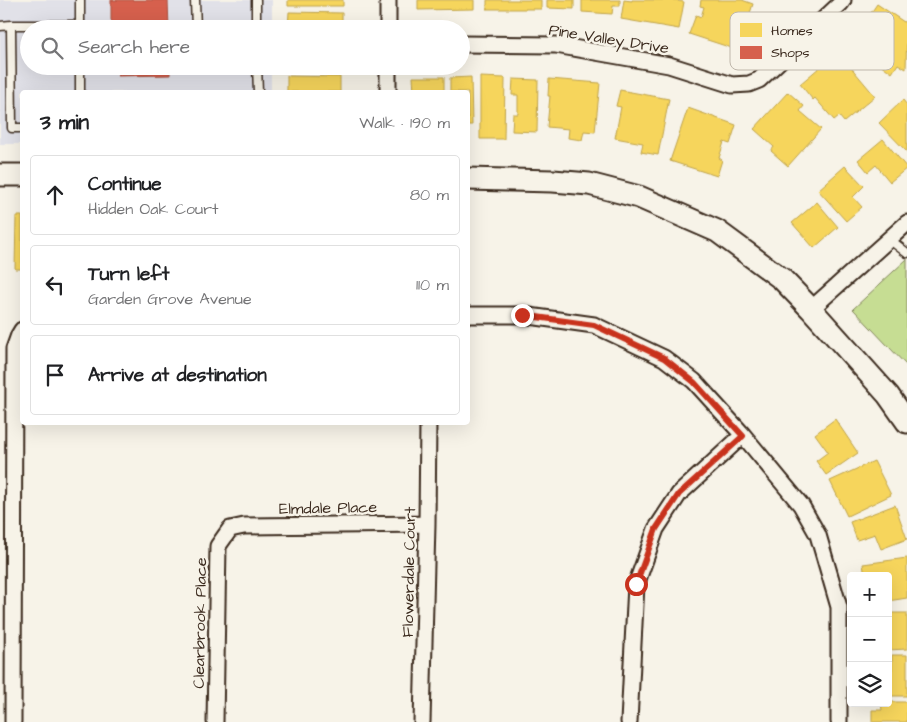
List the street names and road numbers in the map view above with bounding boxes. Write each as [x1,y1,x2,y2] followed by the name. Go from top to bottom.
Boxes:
[547,19,671,60] street label: Pine Valley Drive
[279,496,378,520] street label: Elmdale Place
[397,506,421,638] street label: Flowerdale Court
[188,557,212,689] street label: Clearbrook Place

